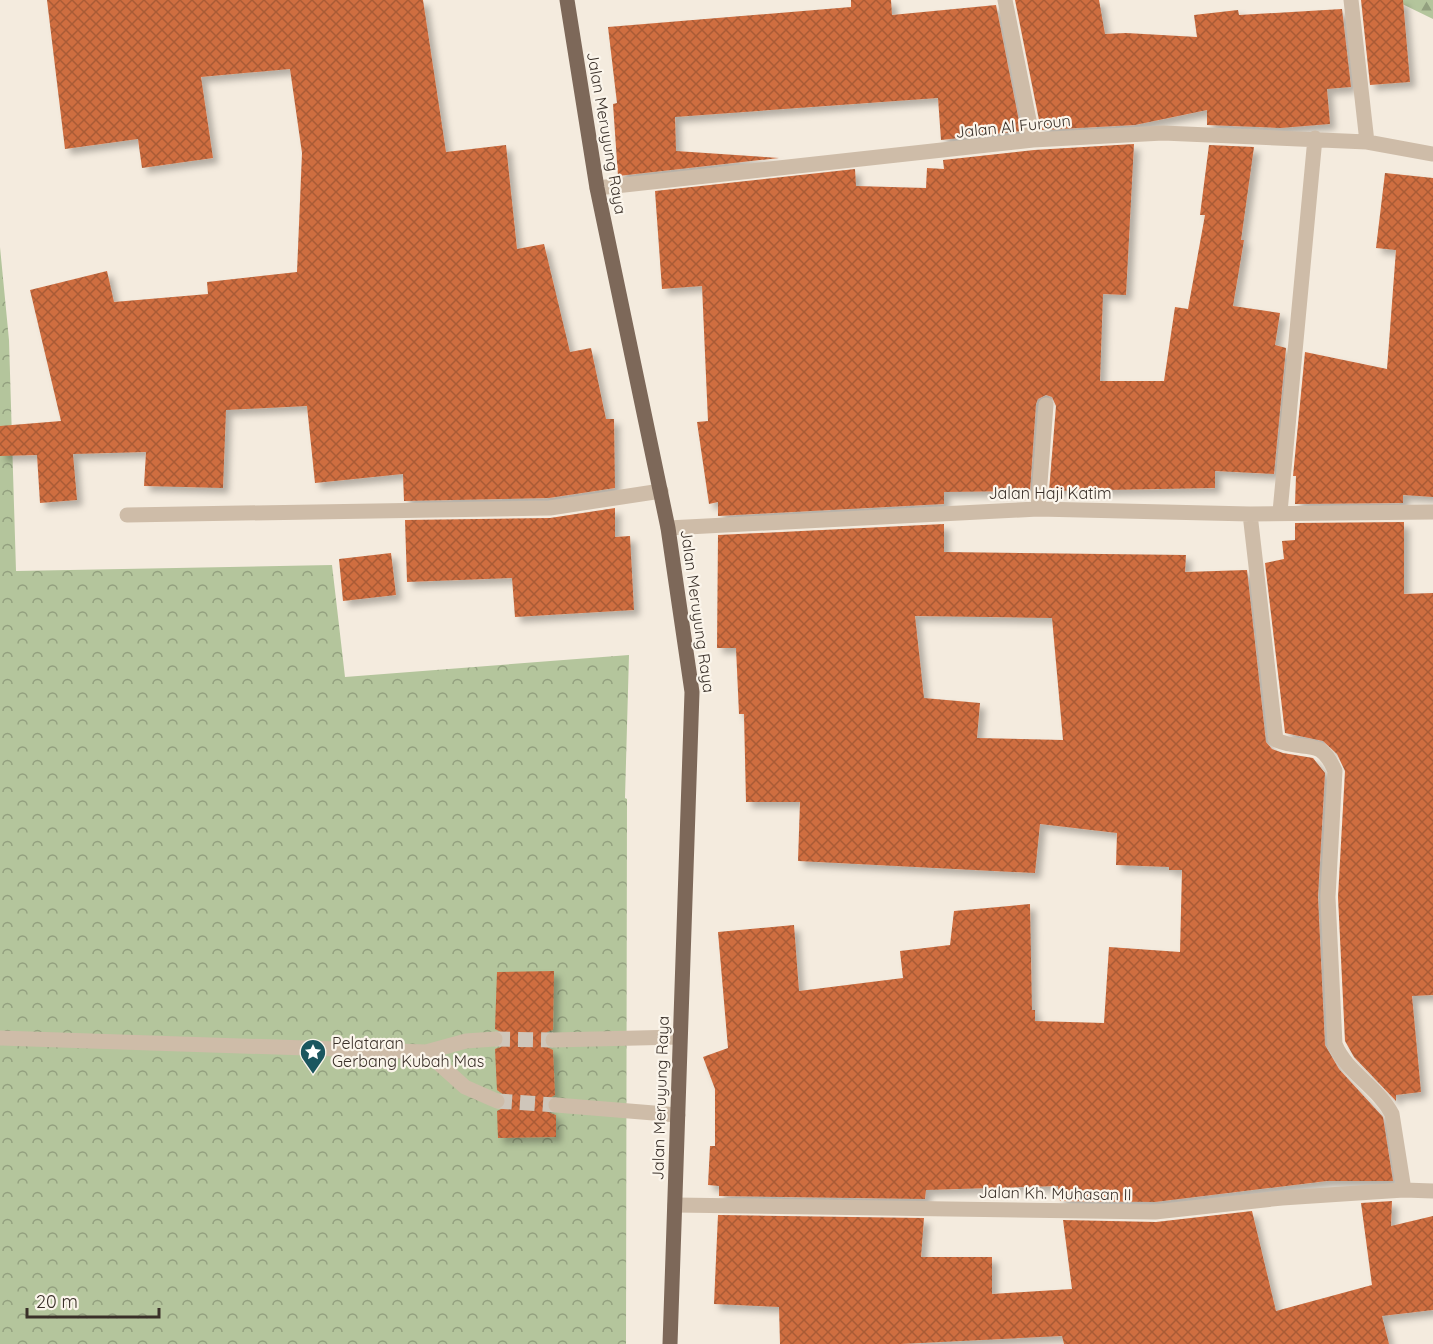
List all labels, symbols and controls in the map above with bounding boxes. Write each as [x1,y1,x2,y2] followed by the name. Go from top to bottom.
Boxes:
[583,50,631,216] street label: Jalan Meruyung Raya
[954,110,1072,142] street label: Jalan Al Furoun
[988,483,1112,503] street label: Jalan Haji Katim
[677,528,719,694] street label: Jalan Meruyung Raya
[647,1015,673,1181] street label: Jalan Meruyung Raya
[332,1033,484,1071] place label: Pelataran Gerbang Kubah Mas
[298,1037,328,1075] place icon: Pelataran Gerbang Kubah Mas
[978,1182,1132,1204] street label: Jalan Kh. Muhasan II
[27,1281,159,1319] scale bar
[36,1290,78,1313] text: 20 m

